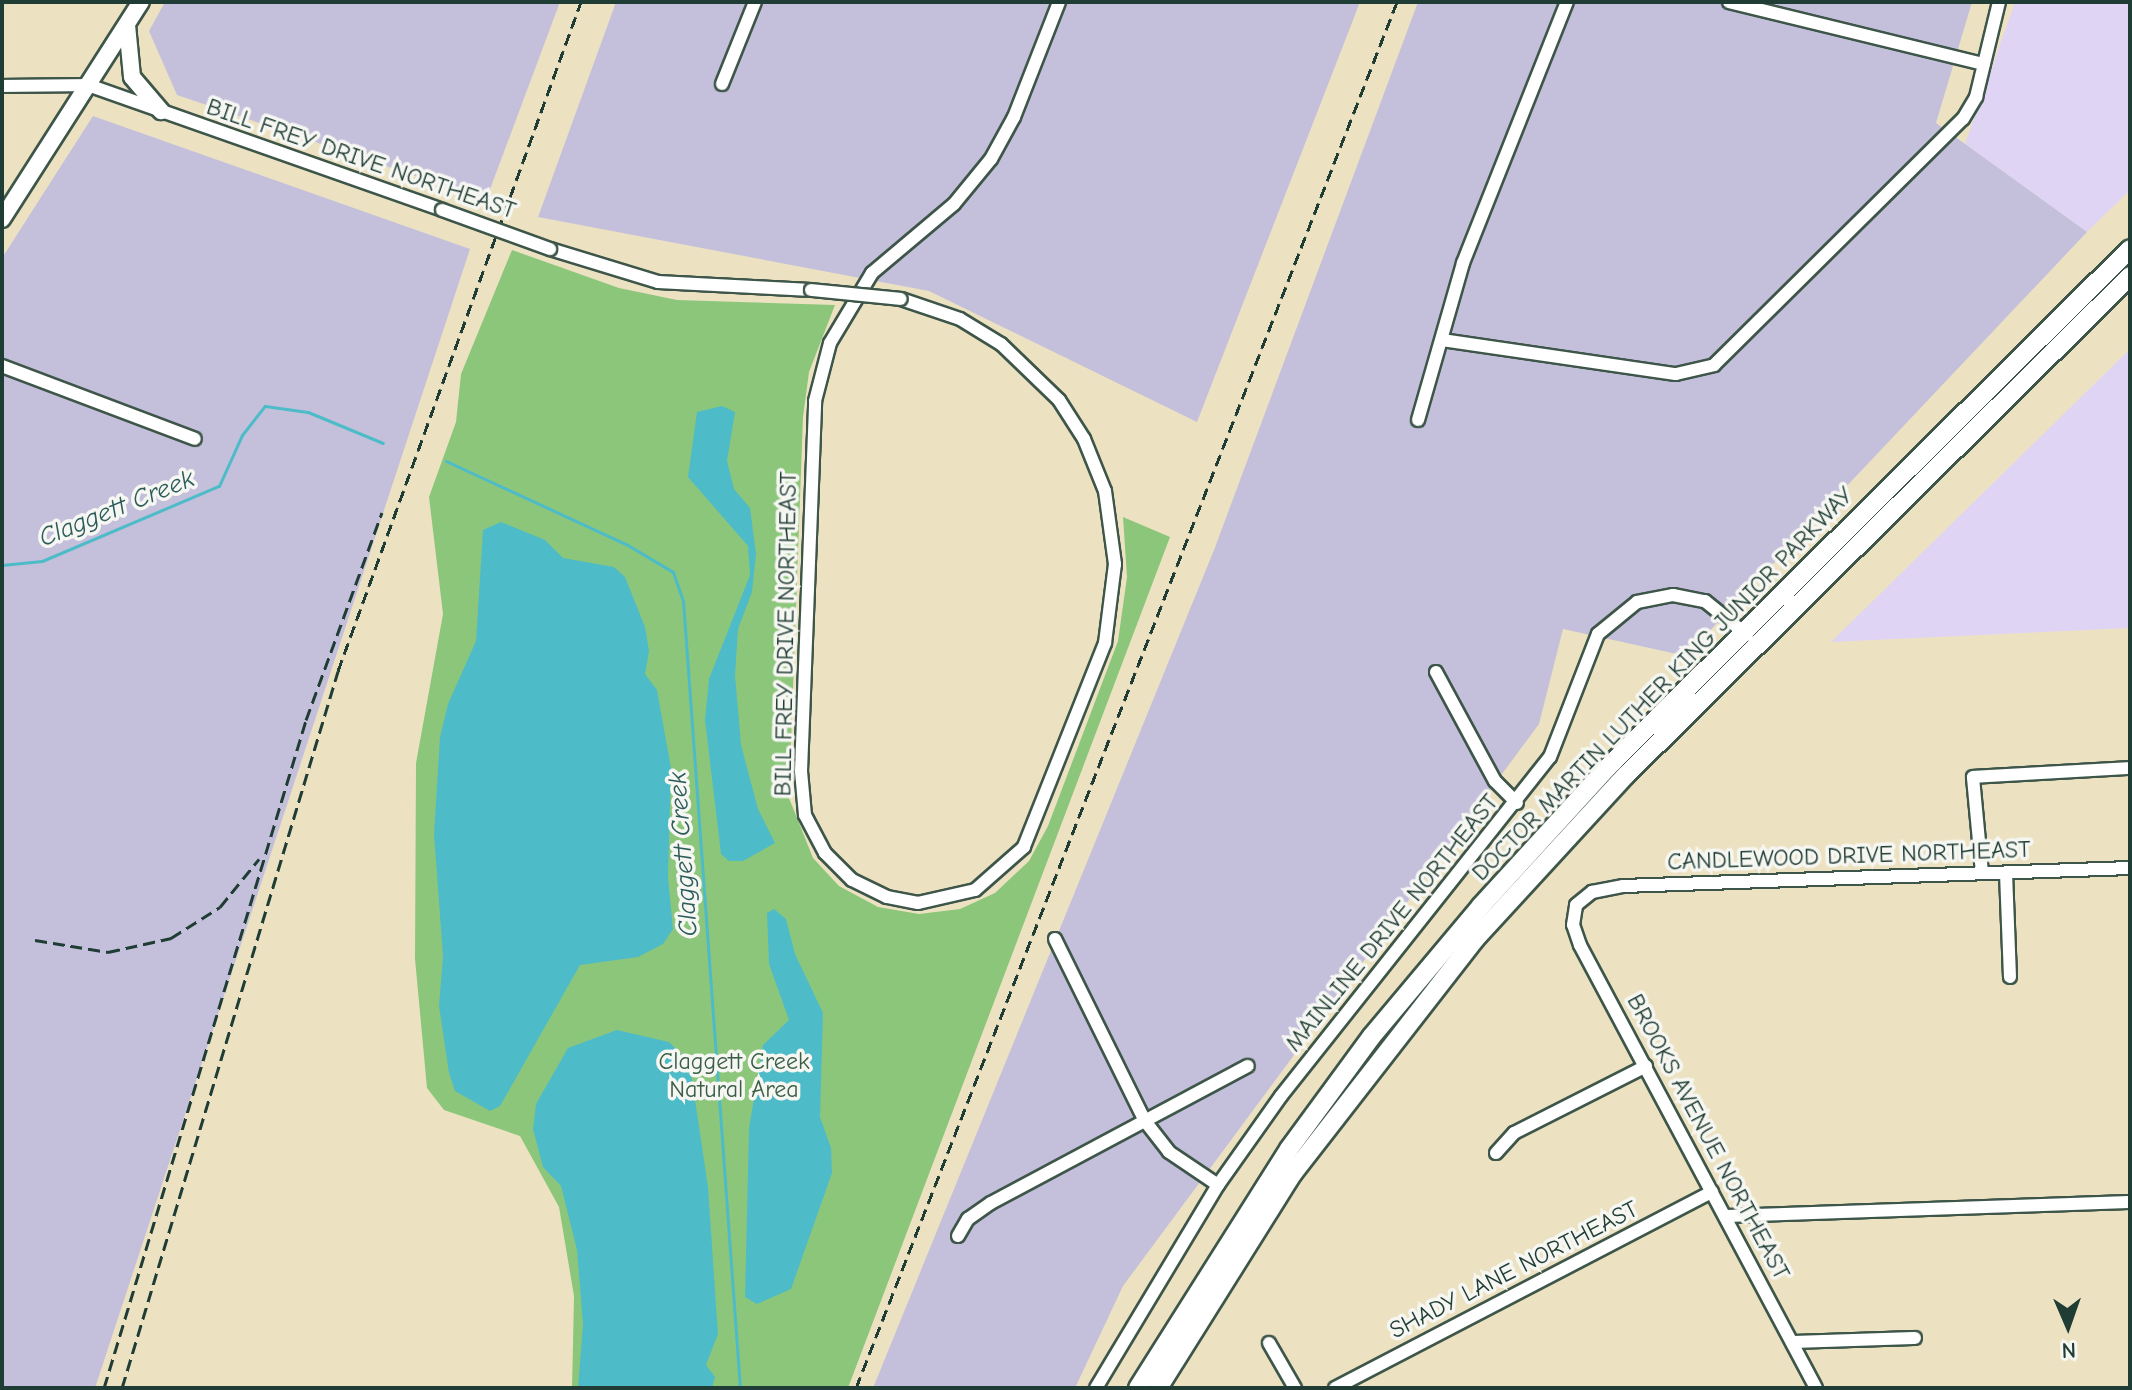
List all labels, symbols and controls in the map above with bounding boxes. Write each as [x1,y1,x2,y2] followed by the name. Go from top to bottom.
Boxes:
[203,92,519,226] street label: BILL FREY DRIVE NORTHEAST
[35,464,199,554] water label: Claggett Creek
[769,471,803,797] street label: BILL FREY DRIVE NORTHEAST
[1466,481,1860,887] street label: DOCTOR MARTIN LUTHER KING JUNIOR PARKWAY
[663,771,705,937] water label: Claggett Creek
[1279,789,1505,1057] street label: MAINLINE DRIVE NORTHEAST
[1667,835,2031,877] street label: CANDLEWOOD DRIVE NORTHEAST
[1620,989,1796,1285] street label: BROOKS AVENUE NORTHEAST
[658,1048,810,1104] park label: Claggett Creek Natural Area
[1385,1195,1643,1345] street label: SHADY LANE NORTHEAST
[2028,1286,2108,1366] north arrow
[2061,1337,2076,1363] text: N

